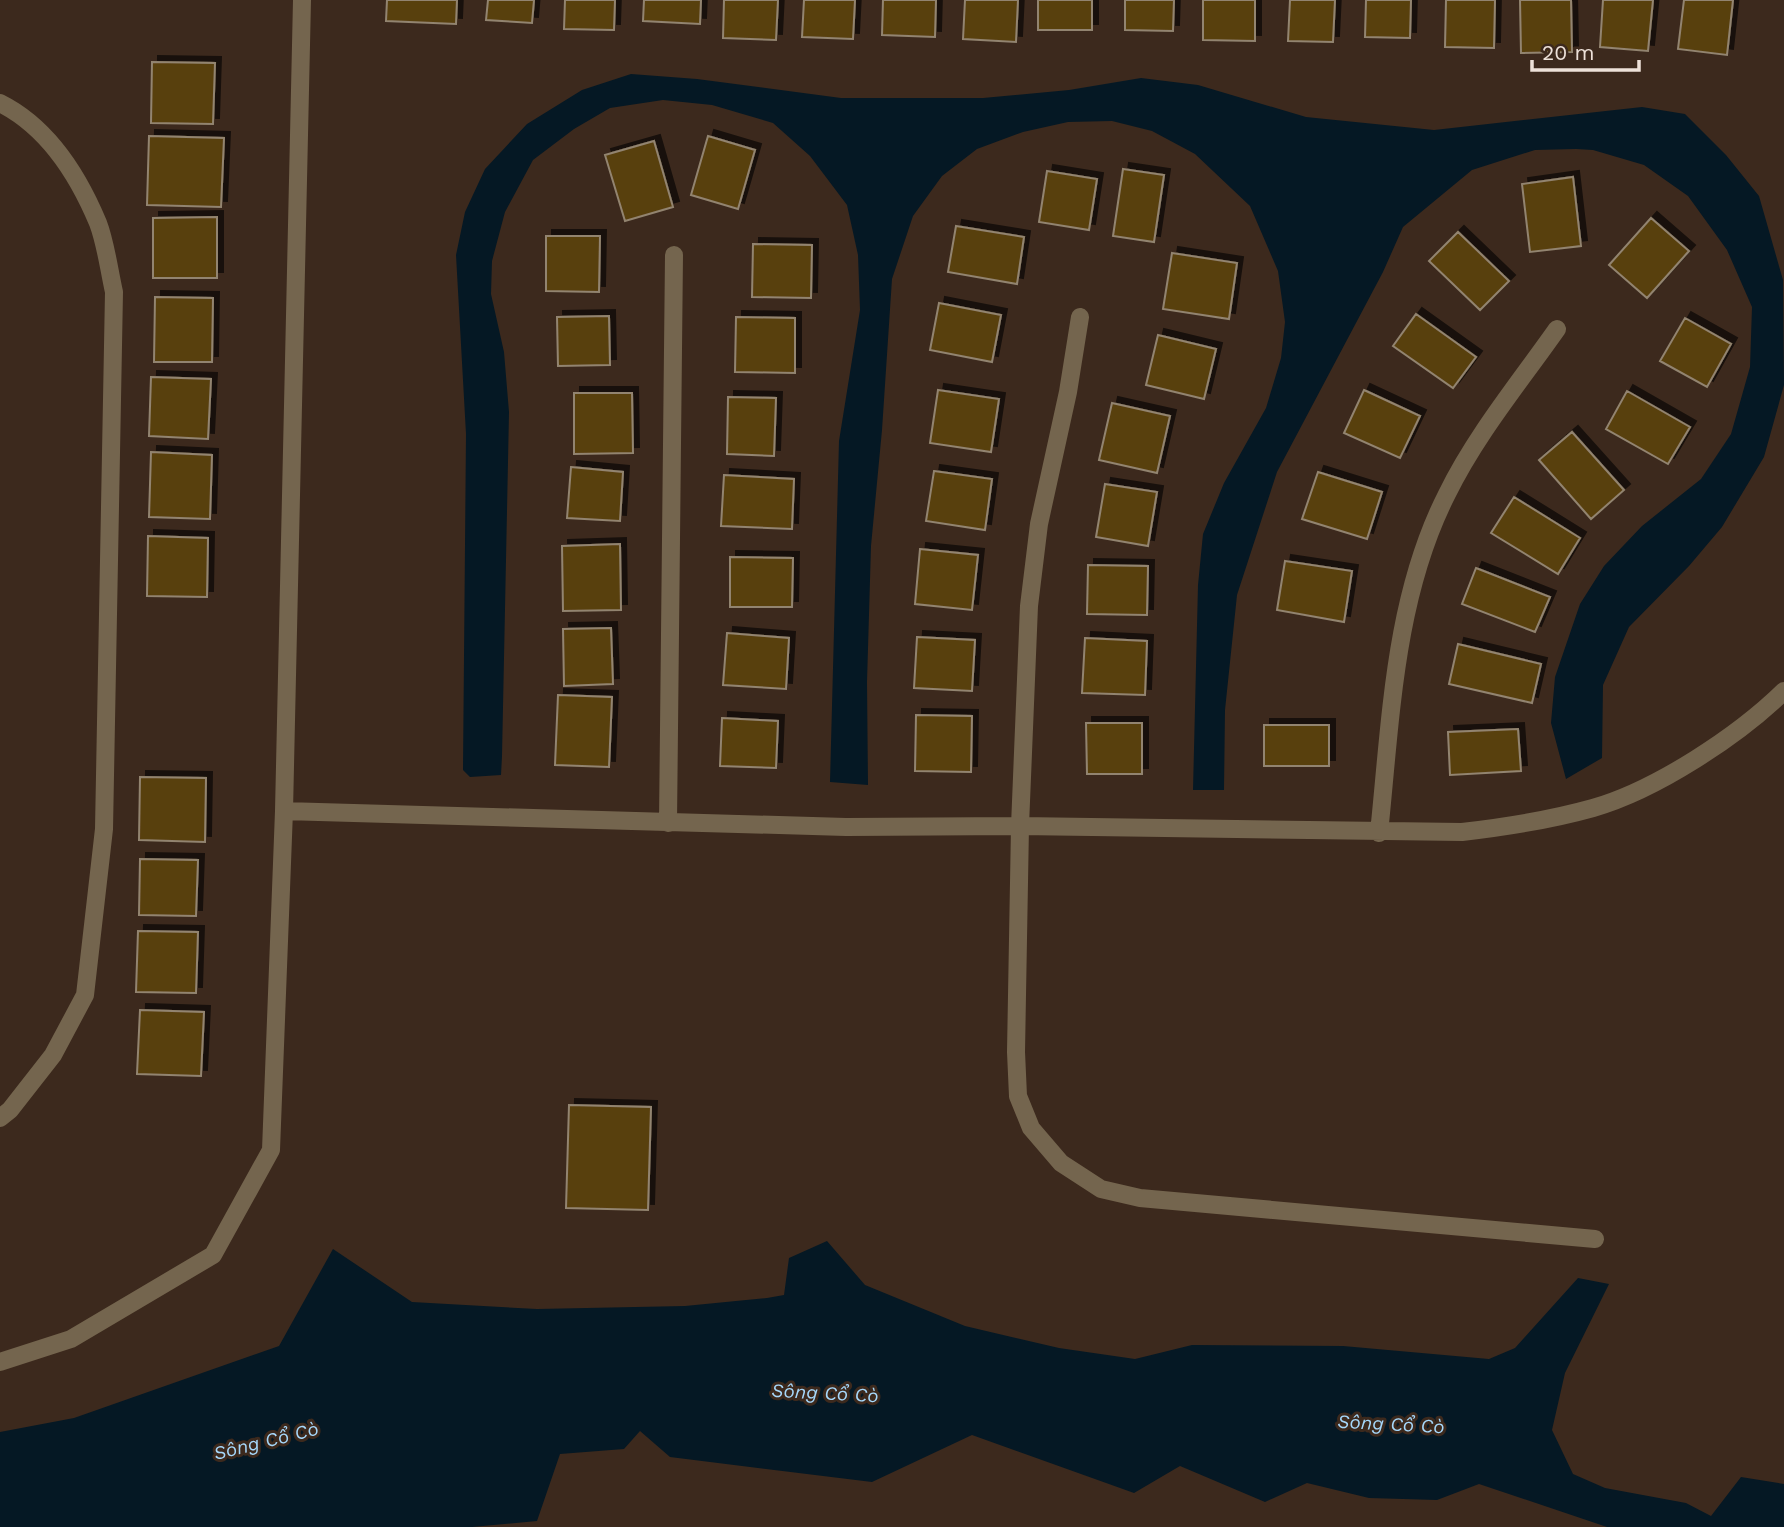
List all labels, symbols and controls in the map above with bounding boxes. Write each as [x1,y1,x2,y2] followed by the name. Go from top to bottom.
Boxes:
[1532,28,1639,72] scale bar
[1542,40,1594,65] text: 20 m
[771,1379,879,1407] water label: Sông Cổ Cò
[1337,1410,1445,1438] water label: Sông Cổ Cò
[211,1417,321,1465] water label: Sông Cổ Cò

